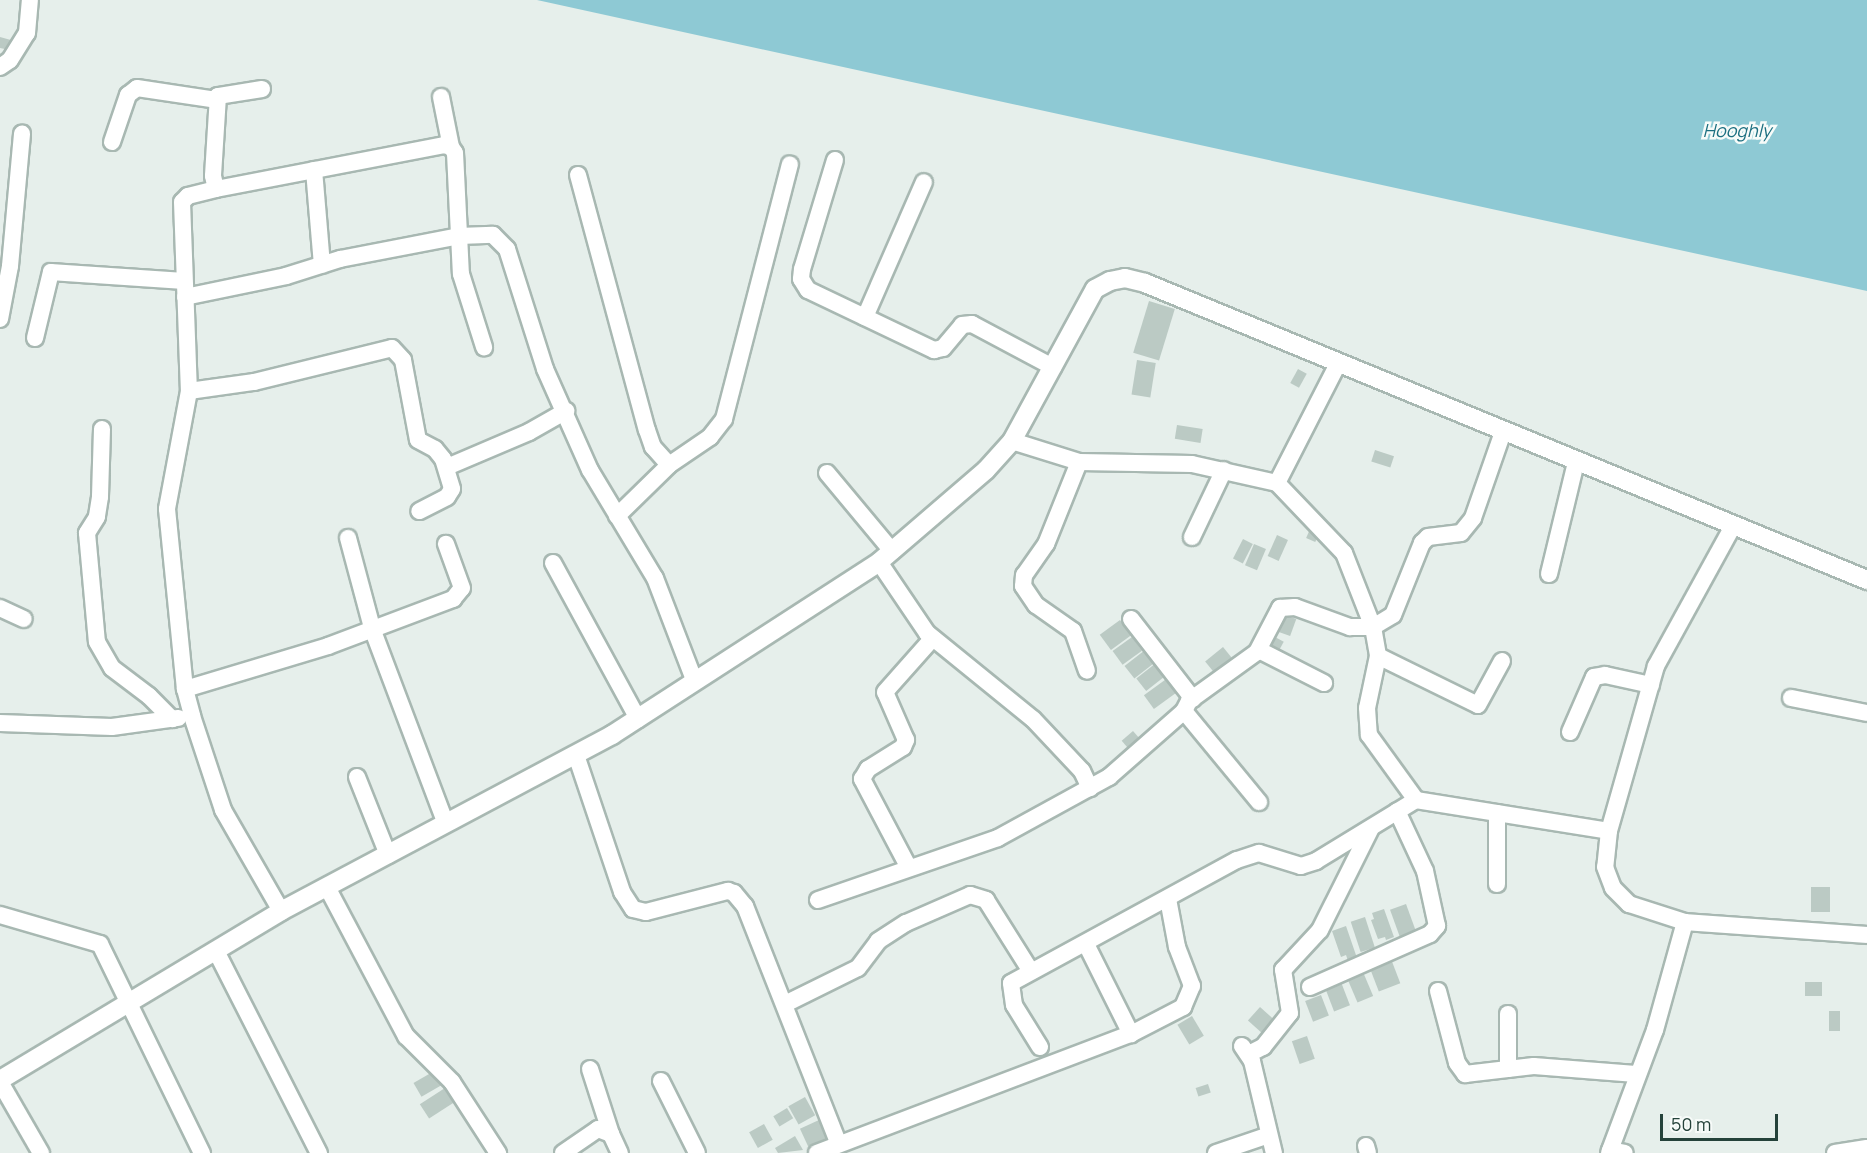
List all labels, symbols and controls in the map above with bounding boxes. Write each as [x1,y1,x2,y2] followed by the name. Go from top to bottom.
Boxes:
[1703,119,1771,141] water label: Hooghly
[1663,1102,1782,1140] scale bar
[1671,1112,1711,1136] text: 50 m

